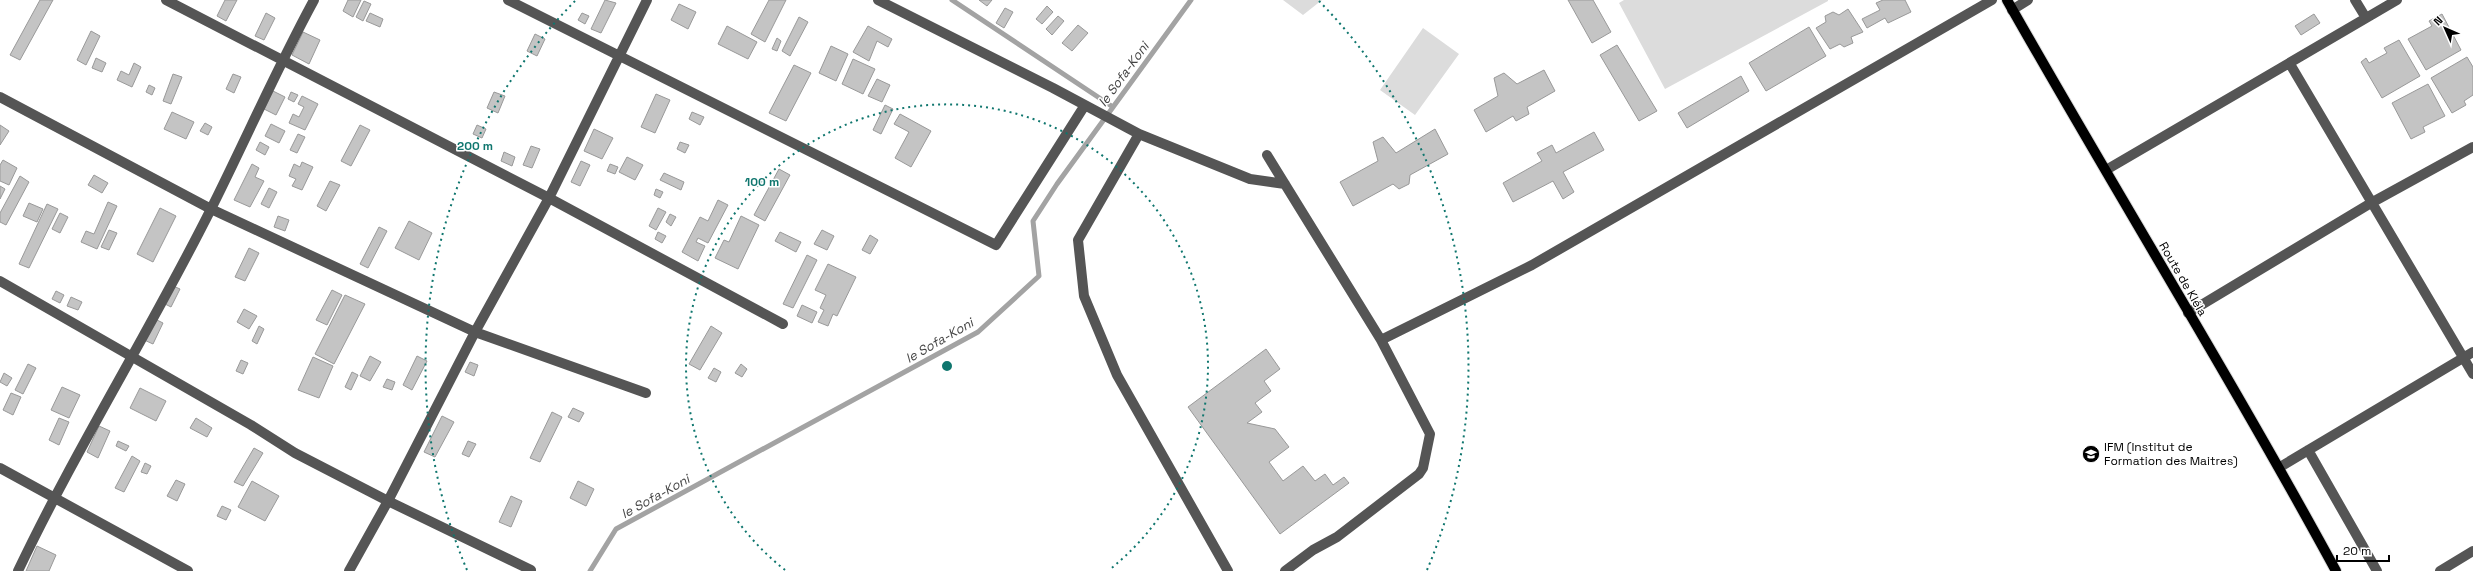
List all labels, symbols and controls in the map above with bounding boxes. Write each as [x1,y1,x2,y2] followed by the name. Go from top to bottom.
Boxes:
[2425,8,2465,48] north arrow
[2430,13,2445,28] text: N
[1094,37,1154,110] water label: le Sofa-Koni
[457,138,493,154] text: 200 m
[745,174,779,190] text: 100 m
[2155,239,2211,319] street label: Route de Kléla
[902,313,978,367] water label: le Sofa-Koni
[940,359,954,373] centre of rings
[2104,439,2238,469] place label: IFM (Institut de Formation des Maitres)
[2081,444,2101,464] school or university icon: IFM (Institut de Formation des Maitres)
[618,470,694,522] water label: le Sofa-Koni
[2337,537,2389,563] scale bar
[2343,543,2371,559] text: 20 m

